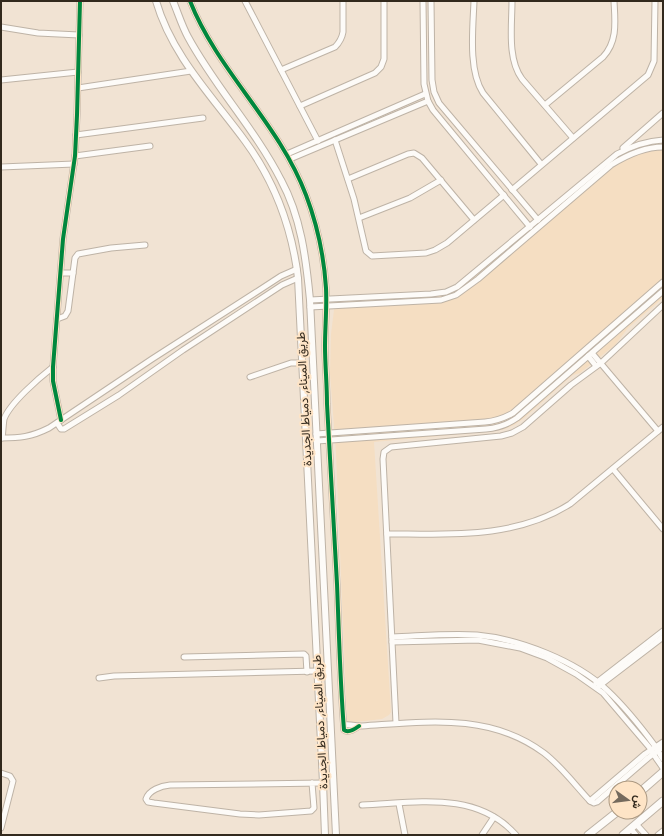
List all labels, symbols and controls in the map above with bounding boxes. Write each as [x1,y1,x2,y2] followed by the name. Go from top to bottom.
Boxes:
[291,331,317,467] street label: طريق الميناء, دمياط الجديدة
[307,654,333,790] street label: طريق الميناء, دمياط الجديدة
[608,780,648,820] north arrow
[628,794,647,811] text: ش

